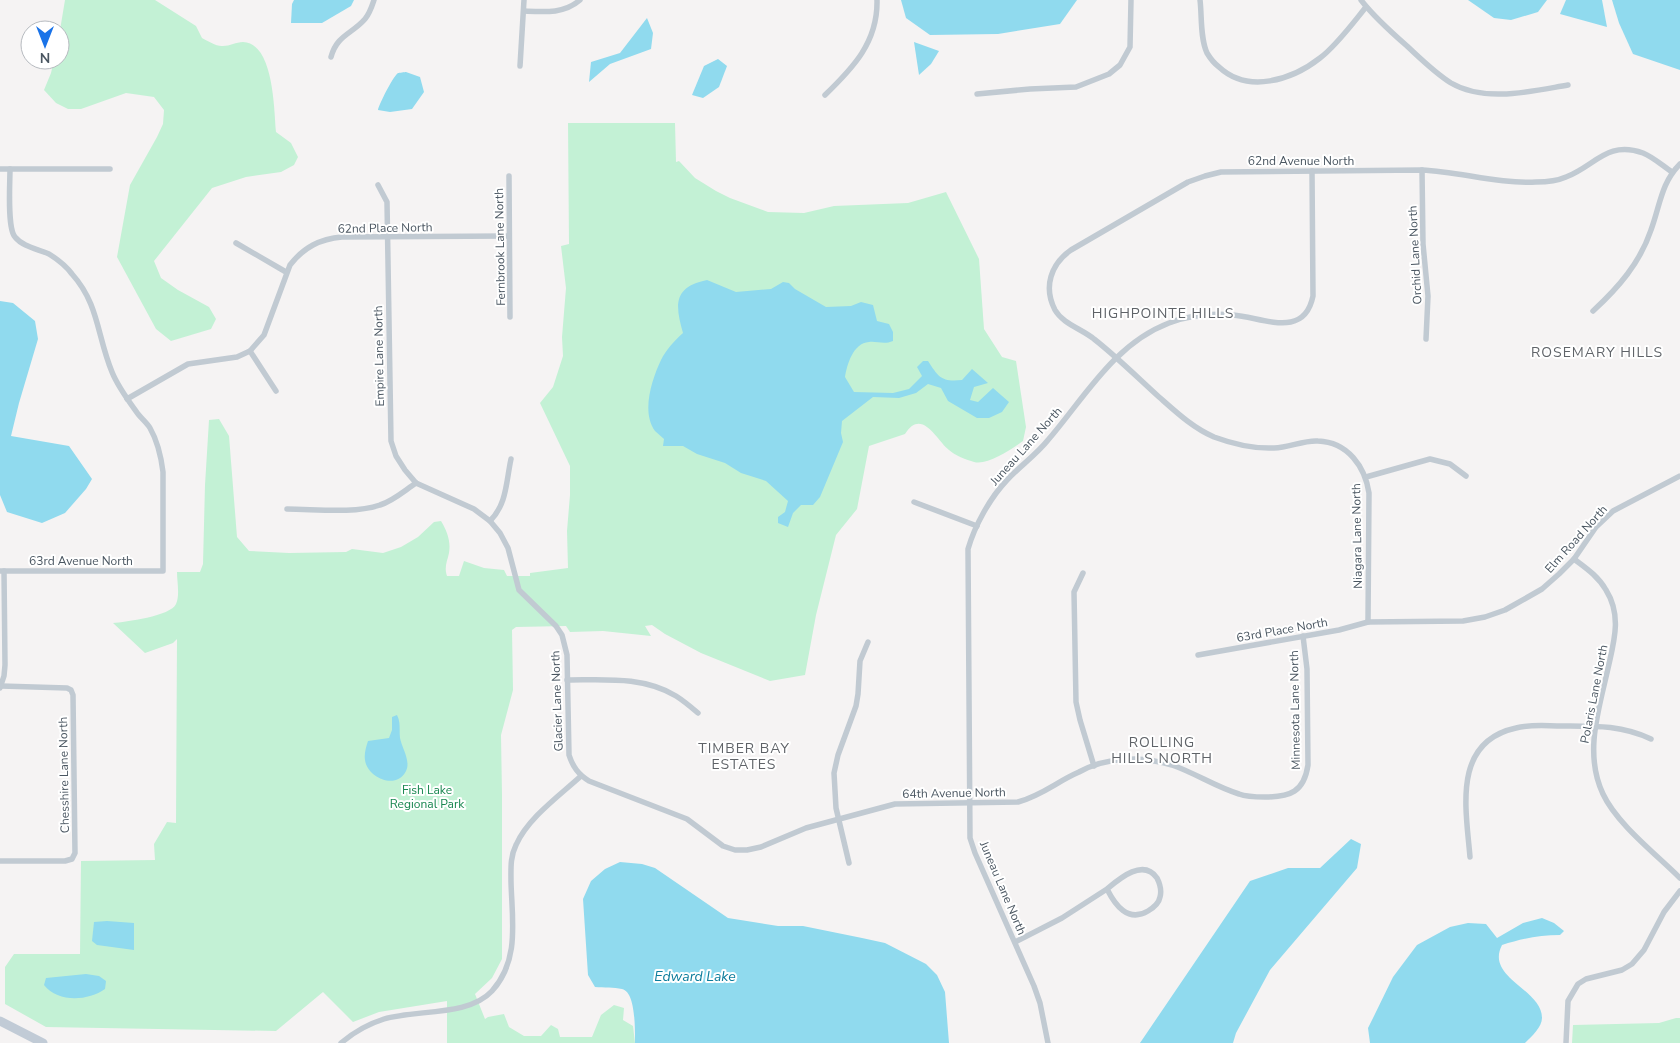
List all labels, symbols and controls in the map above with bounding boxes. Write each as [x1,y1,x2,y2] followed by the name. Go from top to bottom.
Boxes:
[20,20,70,70] north arrow
[40,48,50,67] text: N
[1248,153,1354,169] street label: 62nd Avenue North
[491,188,509,306] street label: Fernbrook Lane North
[1404,205,1426,305] street label: Orchid Lane North
[337,219,433,237] street label: 62nd Place North
[1092,304,1234,323] district label: HIGHPOINTE HILLS
[370,305,388,407] street label: Empire Lane North
[1531,343,1663,362] district label: ROSEMARY HILLS
[986,403,1066,489] street label: Juneau Lane North
[1348,483,1366,589] street label: Niagara Lane North
[1541,502,1611,576] street label: Elm Road North
[29,553,133,569] street label: 63rd Avenue North
[1235,614,1329,646] street label: 63rd Place North
[1577,643,1611,745] street label: Polaris Lane North
[547,650,567,752] street label: Glacier Lane North
[1286,650,1304,770] street label: Minnesota Lane North
[55,717,73,833] street label: Chesshire Lane North
[1111,733,1213,768] district label: ROLLING HILLS NORTH
[698,739,790,774] district label: TIMBER BAY ESTATES
[390,782,465,812] park label: Fish Lake Regional Park
[902,784,1006,802] street label: 64th Avenue North
[976,838,1030,937] street label: Juneau Lane North
[654,967,736,986] water label: Edward Lake

